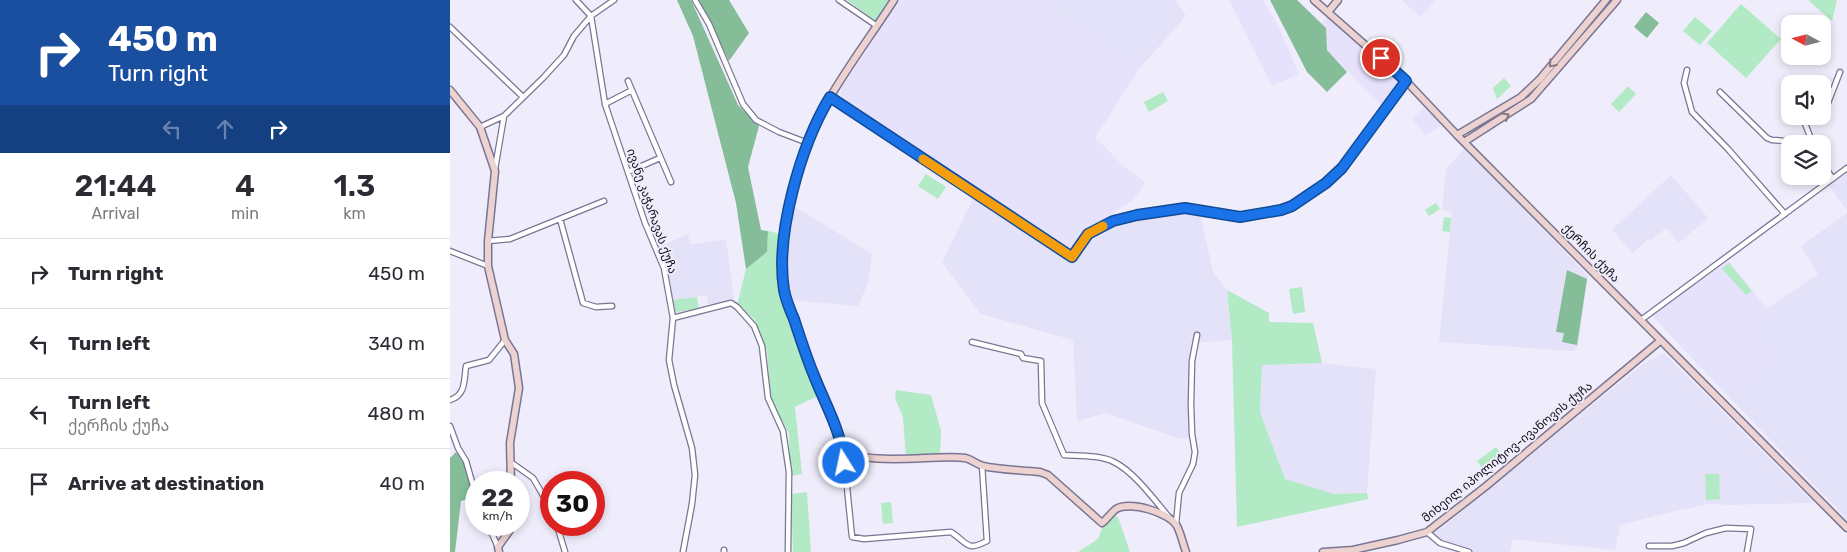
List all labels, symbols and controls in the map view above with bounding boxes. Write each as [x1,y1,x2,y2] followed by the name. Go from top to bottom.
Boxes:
[1781,15,1831,65] north arrow
[1781,15,1831,185] map controls
[108,18,218,60] text: 450 m
[25,20,90,85] icon: right
[1360,37,1402,79] pin
[1367,44,1395,72] icon: arrive
[1550,58,1558,67] one-way arrow
[108,60,208,87] text: Turn right
[1781,75,1831,125] button: sound
[1500,113,1509,123] one-way arrow
[158,115,186,143] icon: left
[211,115,239,143] icon: ahead
[264,115,292,143] icon: right
[1781,135,1831,185] button: layers
[624,147,680,275] street label: ივანე კაჭარავას ქუჩა
[75,168,156,204] text: 21:44
[235,168,255,204] text: 4
[333,168,375,204] text: 1.3
[92,204,140,223] text: Arrival
[231,204,259,223] text: min
[343,204,366,223] text: km
[1560,221,1622,285] street label: ქერჩის ქუჩა
[25,260,53,288] icon: right
[68,262,163,285] text: Turn right
[368,262,425,285] text: 450 m
[25,330,53,358] icon: left
[68,332,150,355] text: Turn left
[368,332,425,355] text: 340 m
[1419,379,1596,526] street label: მიხეილ იპოლიტოვ-ივანოვის ქუჩა
[68,391,150,414] text: Turn left
[25,400,53,428] icon: left
[368,402,425,425] text: 480 m
[68,416,169,435] text: ქერჩის ქუჩა
[817,436,869,488] position arrow
[25,470,53,498] icon: arrive
[540,471,605,536] speed limit sign: 30
[68,472,264,495] text: Arrive at destination
[380,472,425,495] text: 40 m
[481,483,514,512] text: 22
[483,509,512,523] text: km/h

